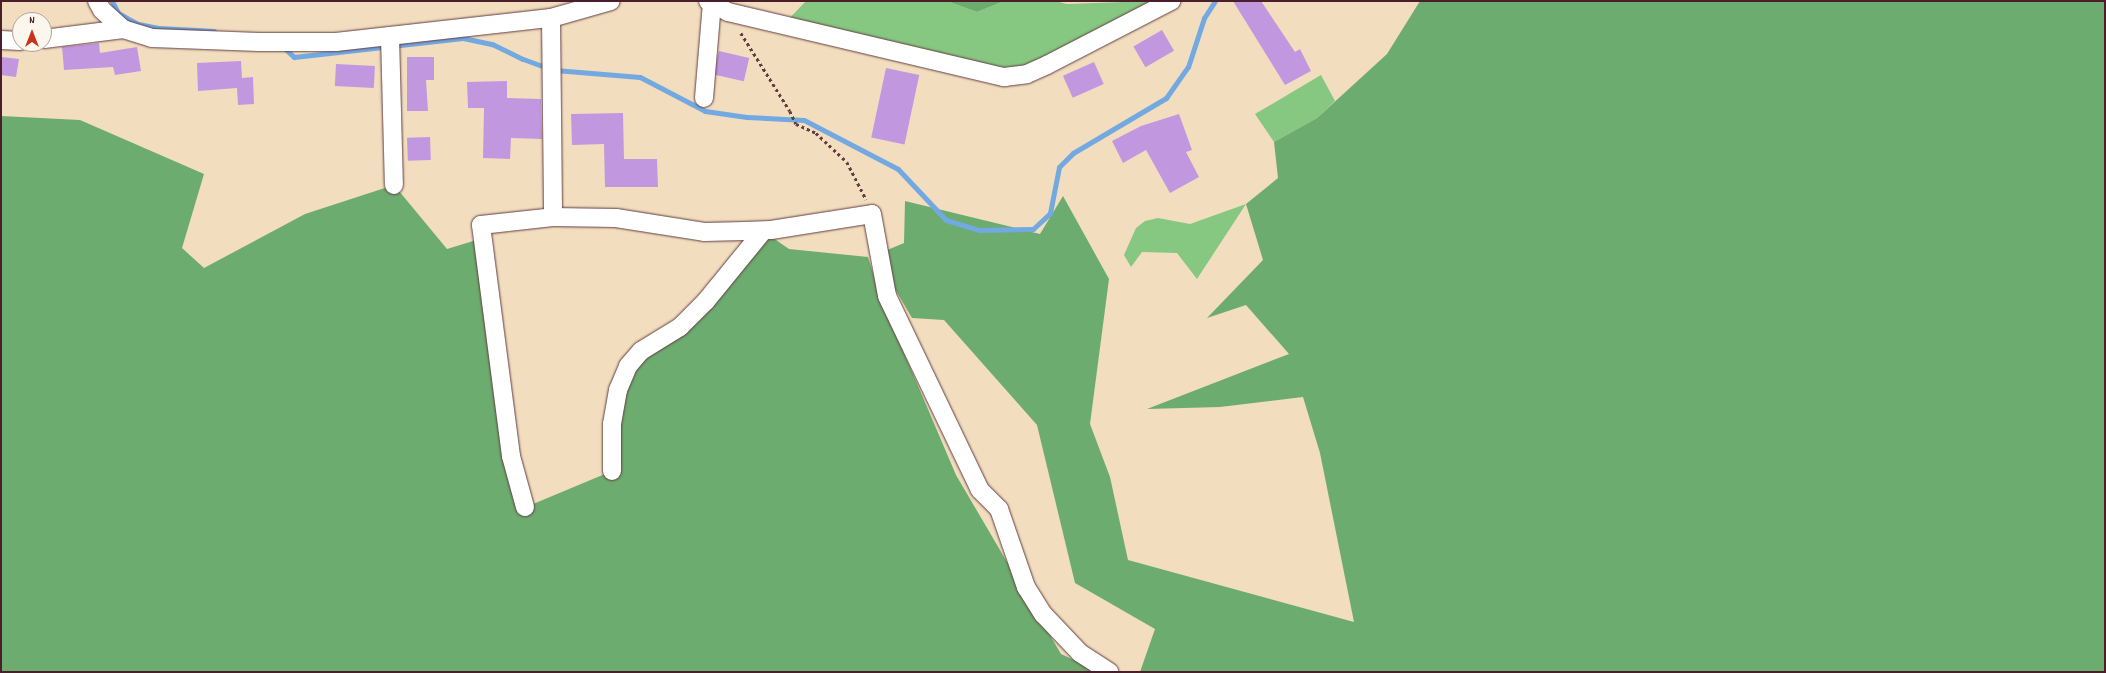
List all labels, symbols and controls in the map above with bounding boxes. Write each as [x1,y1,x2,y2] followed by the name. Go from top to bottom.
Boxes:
[12,12,52,52] north arrow
[29,13,35,29] text: N

